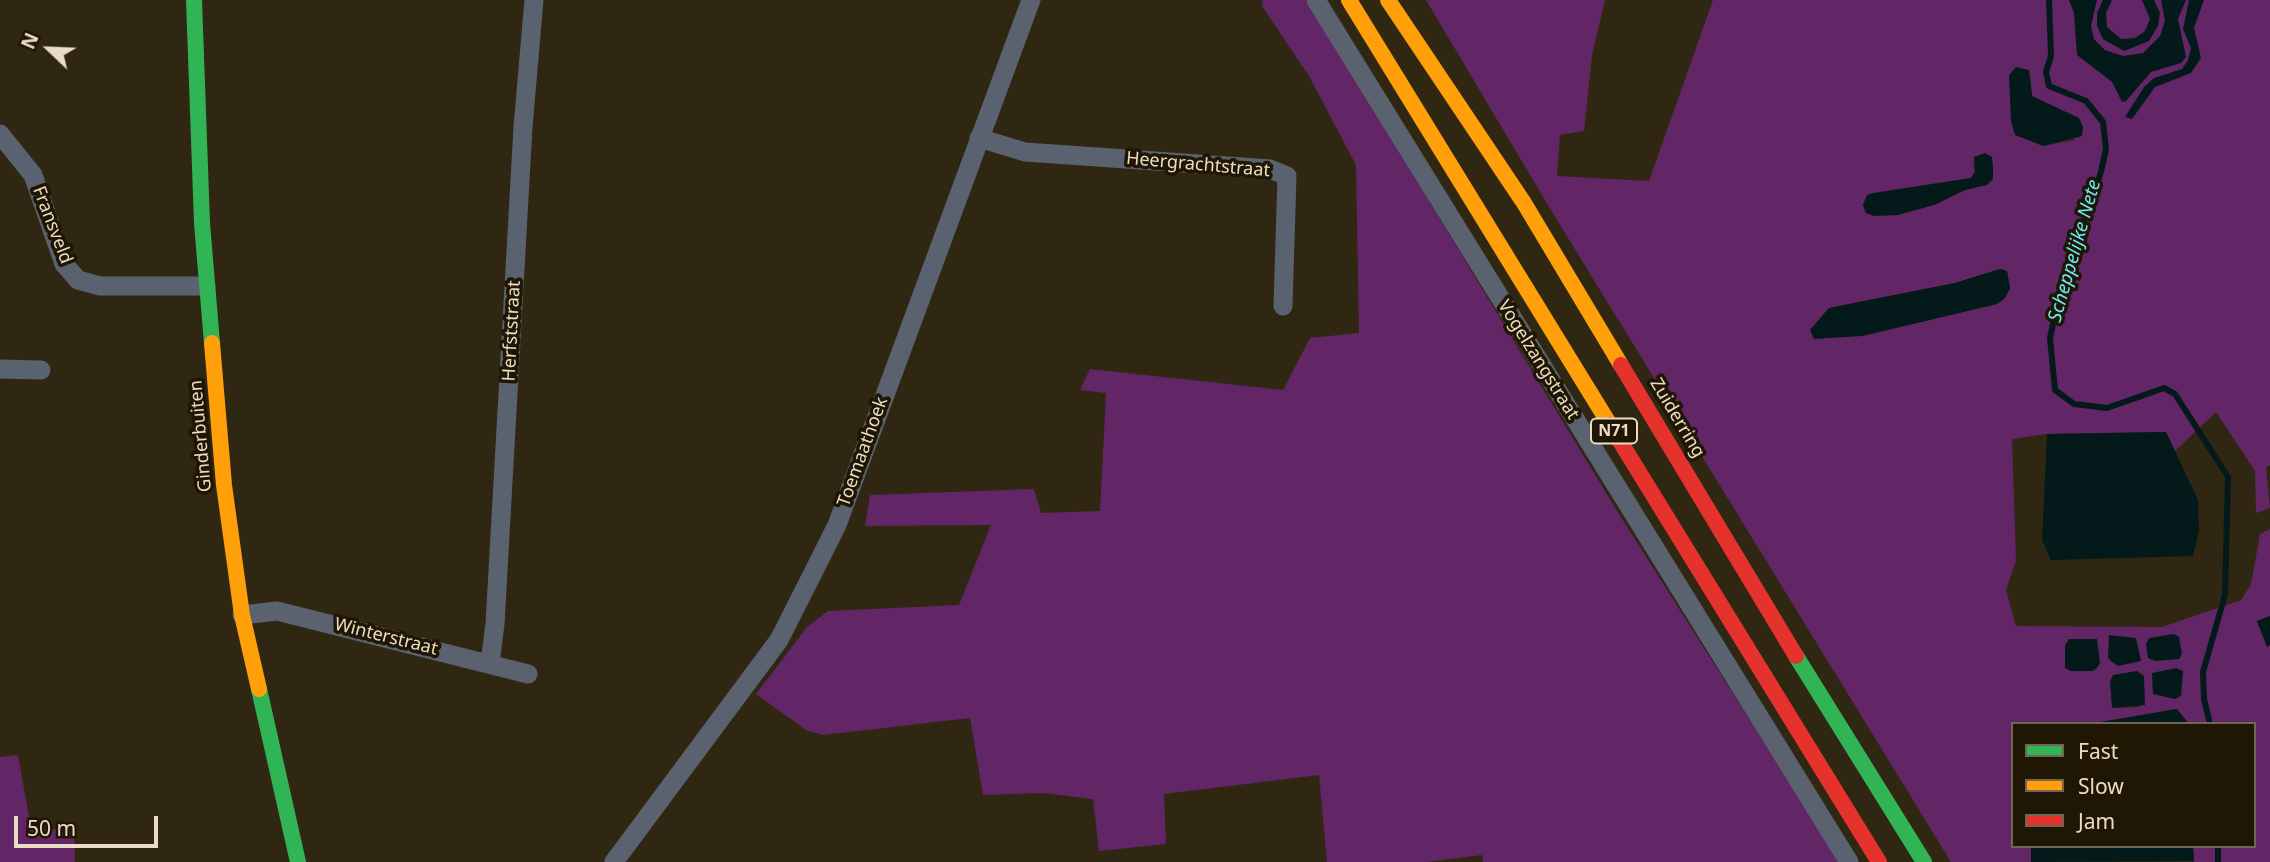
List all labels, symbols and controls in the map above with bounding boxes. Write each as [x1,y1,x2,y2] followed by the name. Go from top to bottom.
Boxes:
[14,14,84,84] north arrow
[15,29,45,53] text: N
[1125,148,1271,182] street label: Heergrachtstraat
[2044,177,2106,325] water label: Scheppelijke Nete
[27,183,77,267] street label: Fransveld
[499,280,525,382] street label: Herfststraat
[1493,296,1583,424] street label: Vogelzangstraat
[1645,374,1709,462] street label: Zuiderring
[185,379,217,493] street label: Ginderbuiten
[833,394,893,510] street label: Toemaathoek
[1591,418,1637,444] road number: N71
[332,614,440,660] street label: Winterstraat
[2011,722,2256,848] legend
[2078,737,2118,765] text: Fast
[2078,772,2124,800] text: Slow
[18,802,161,846] scale bar
[2078,807,2115,835] text: Jam
[27,814,76,842] text: 50 m

